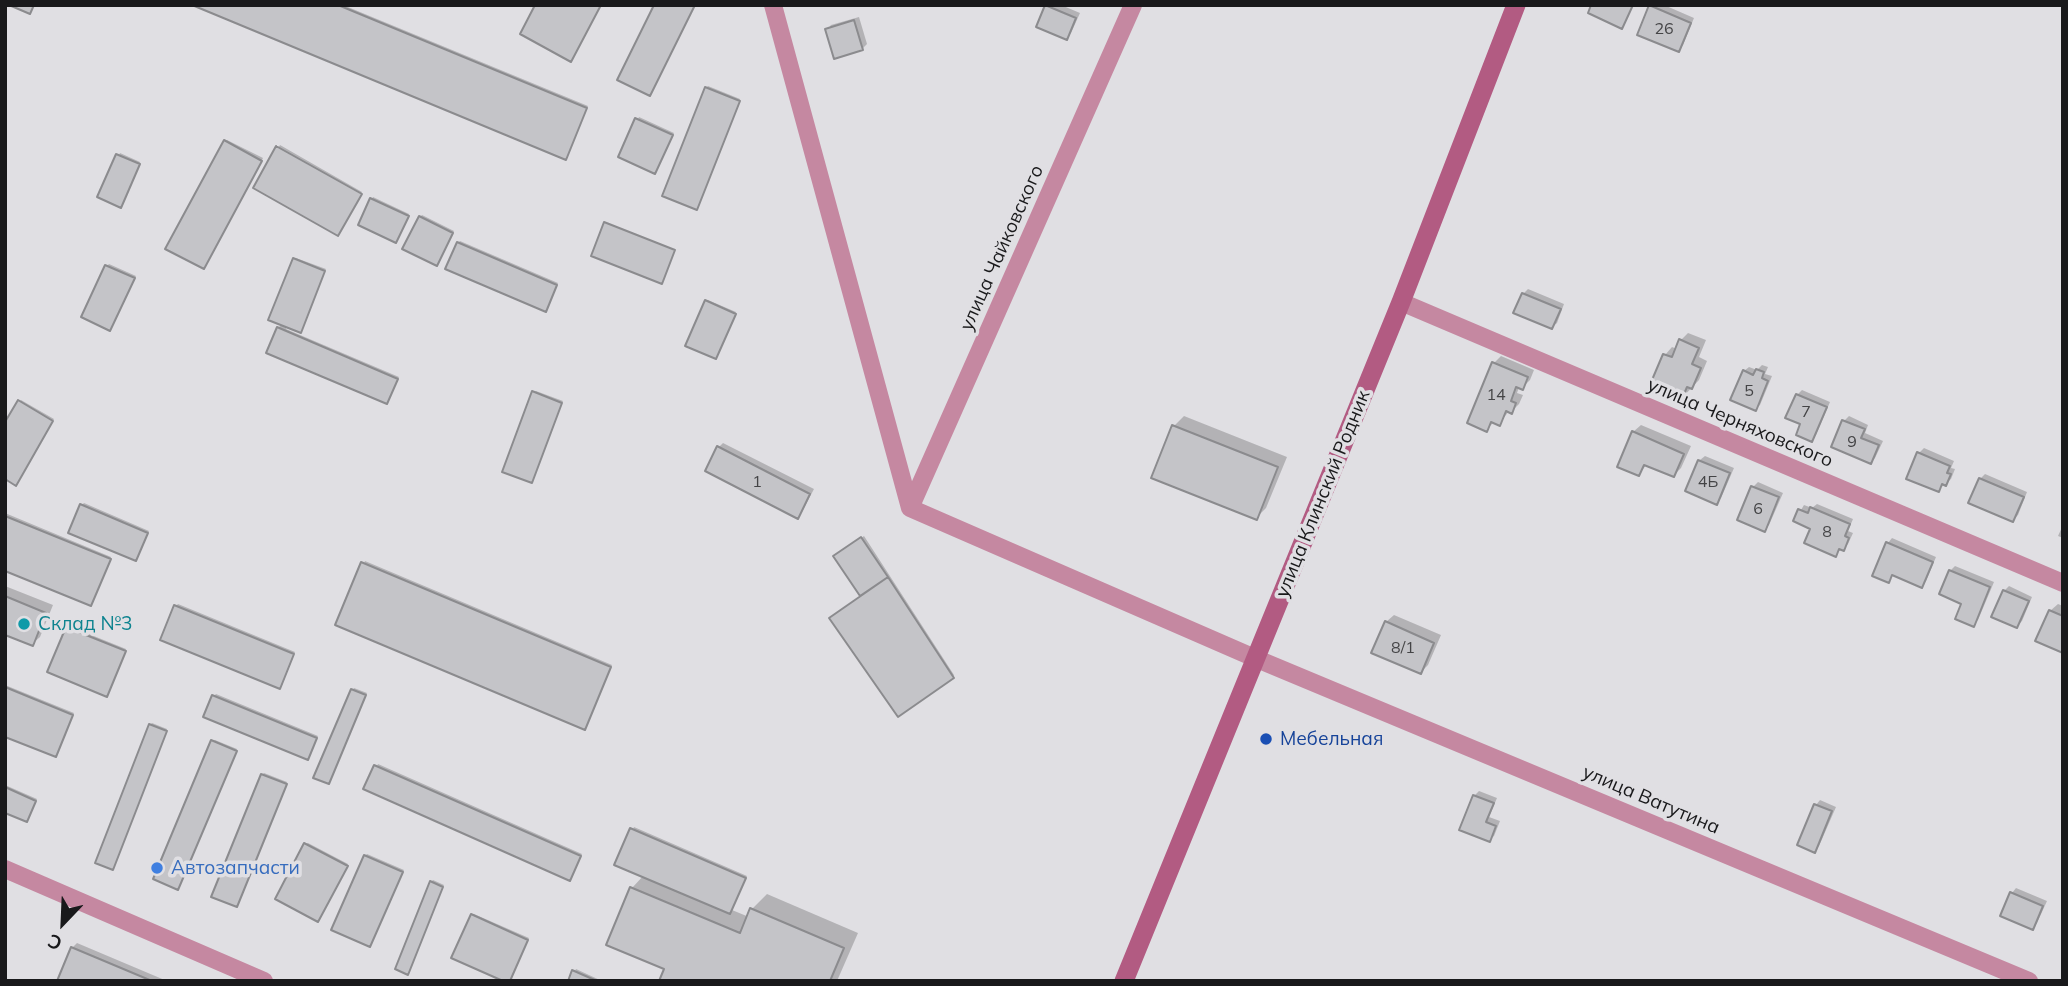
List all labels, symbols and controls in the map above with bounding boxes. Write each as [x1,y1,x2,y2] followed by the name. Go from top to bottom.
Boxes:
[1654,19,1674,39] house number: 26
[955,162,1049,334] street label: улица Чайковского
[1644,374,1836,472] street label: улица Черняховского
[1744,381,1754,401] house number: 5
[1486,385,1506,405] house number: 14
[1271,387,1375,601] street label: улица Клинский Родник
[1801,402,1811,422] house number: 7
[1847,432,1857,452] house number: 9
[752,472,762,492] house number: 1
[1698,472,1718,492] house number: 4Б
[1753,499,1763,519] house number: 6
[1822,522,1832,542] house number: 8
[38,613,133,635] place label: Склад №3
[16,616,32,632] marker: Склад №3
[1391,638,1415,658] house number: 8/1
[1280,728,1383,750] place label: Мебельная
[1258,731,1274,747] marker: Мебельная
[1579,761,1723,839] street label: улица Ватутина
[171,857,300,879] place label: Автозапчасти
[149,860,165,876] marker: Автозапчасти
[28,888,98,958] north arrow
[44,929,65,956] text: С

